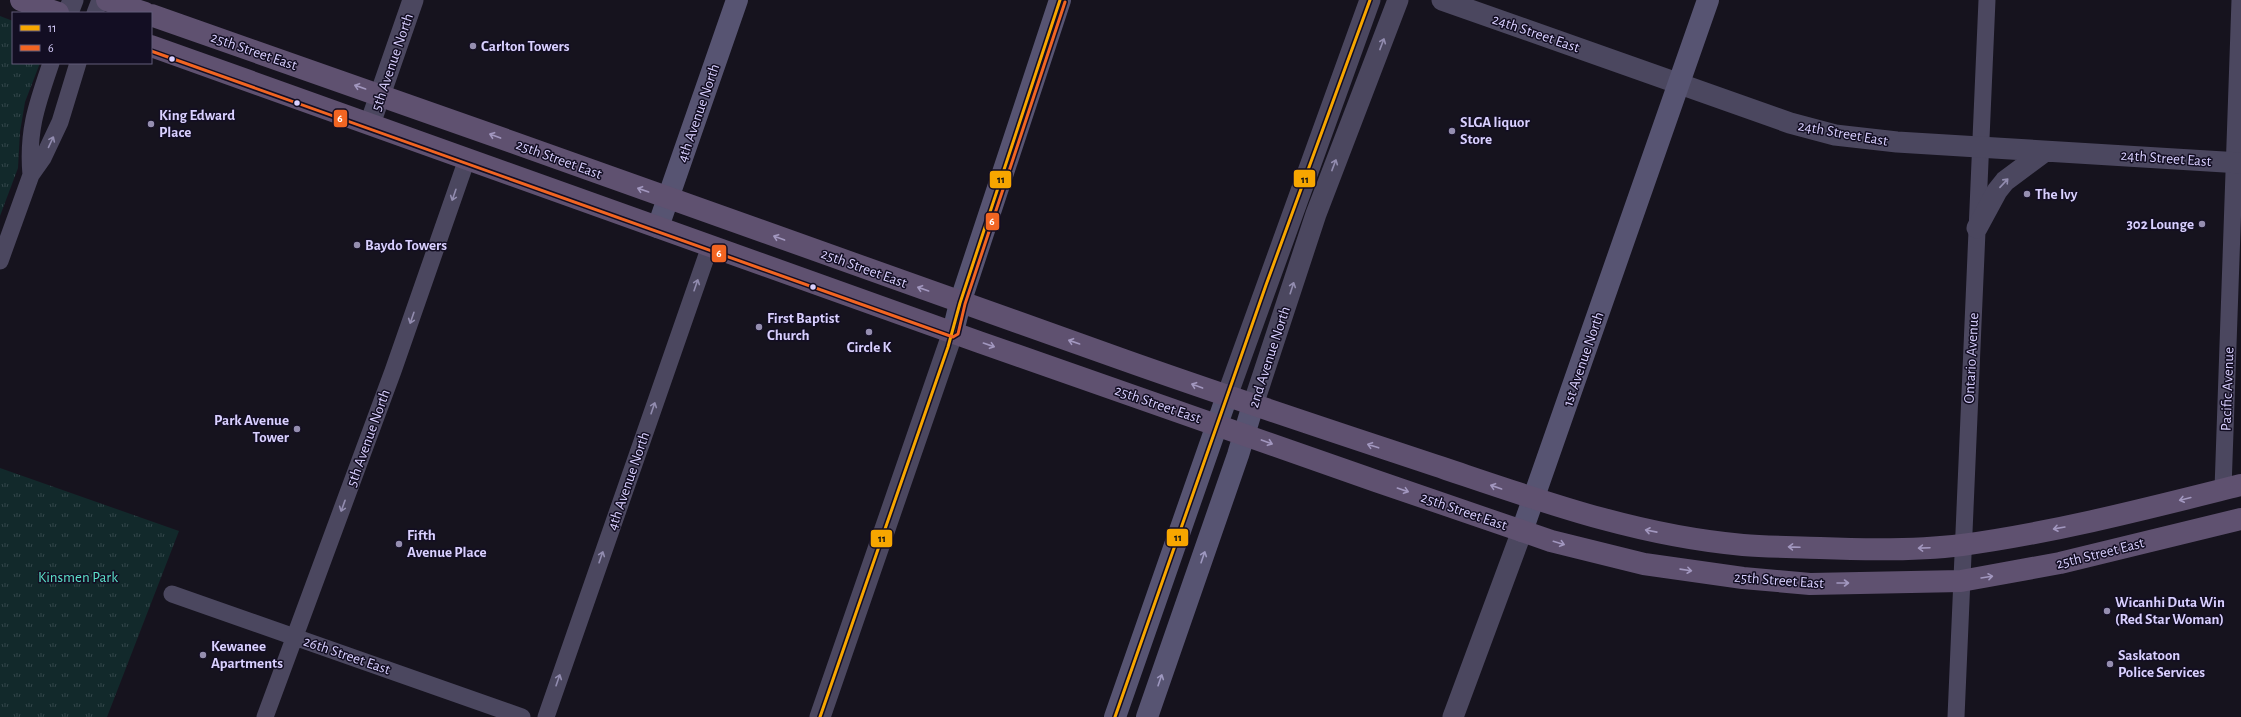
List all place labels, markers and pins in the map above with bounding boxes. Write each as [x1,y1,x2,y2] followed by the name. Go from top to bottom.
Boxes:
[481,39,570,54] place label: Carlton Towers
[468,41,478,51] marker: Carlton Towers
[167,54,177,64] unlabelled marker
[292,98,302,108] unlabelled marker
[159,108,235,140] place label: King Edward Place
[1460,115,1530,147] place label: SLGA liquor Store
[146,119,156,129] marker: King Edward Place
[1447,126,1457,136] marker: SLGA liquor Store
[2035,187,2078,202] place label: The Ivy
[2022,189,2032,199] marker: The Ivy
[2126,217,2194,232] place label: 302 Lounge
[2197,219,2207,229] marker: 302 Lounge
[365,238,447,253] place label: Baydo Towers
[352,240,362,250] marker: Baydo Towers
[808,282,818,292] unlabelled marker
[767,311,840,343] place label: First Baptist Church
[754,322,764,332] marker: First Baptist Church
[864,327,874,337] marker: Circle K
[847,340,892,355] place label: Circle K
[214,413,290,445] place label: Park Avenue Tower
[292,424,302,434] marker: Park Avenue Tower
[407,528,487,560] place label: Fifth Avenue Place
[394,539,404,549] marker: Fifth Avenue Place
[2115,595,2225,627] place label: Wicanhi Duta Win (Red Star Woman)
[2102,606,2112,616] marker: Wicanhi Duta Win (Red Star Woman)
[211,639,283,671] place label: Kewanee Apartments
[2118,648,2205,680] place label: Saskatoon Police Services
[198,650,208,660] marker: Kewanee Apartments
[2105,659,2115,669] marker: Saskatoon Police Services

